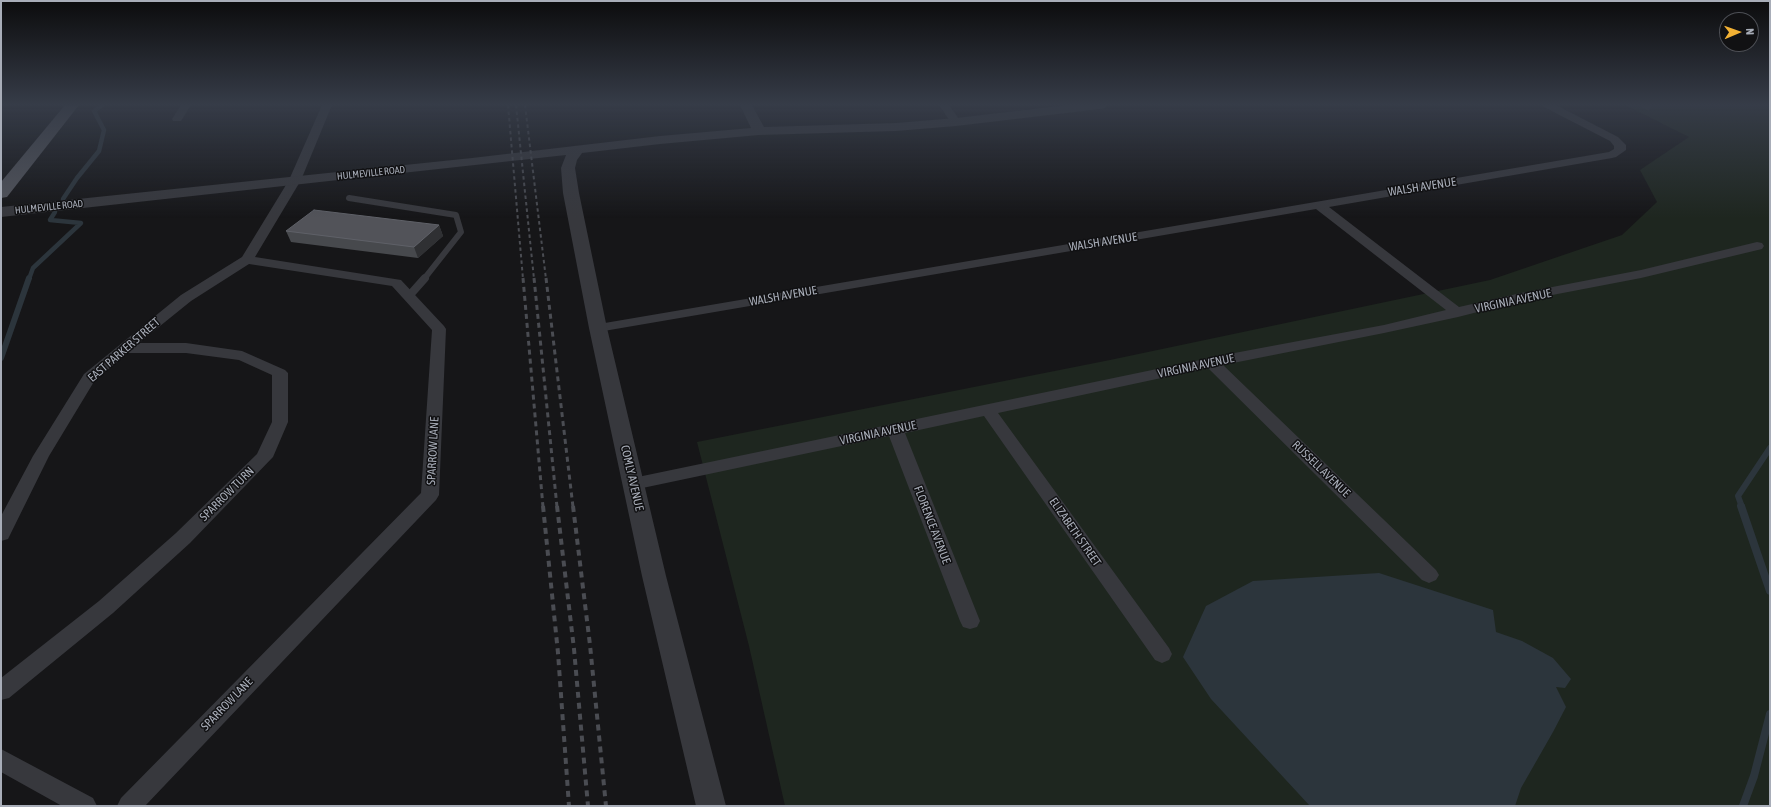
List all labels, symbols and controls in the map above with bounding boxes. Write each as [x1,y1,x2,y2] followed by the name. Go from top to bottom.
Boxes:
[1719,12,1759,52] north arrow
[1744,28,1756,35] text: N
[336,163,406,183] street label: HULMEVILLE ROAD
[1387,175,1457,199] street label: WALSH AVENUE
[14,197,84,217] street label: HULMEVILLE ROAD
[1068,230,1138,254] street label: WALSH AVENUE
[748,283,818,309] street label: WALSH AVENUE
[1473,286,1553,316] street label: VIRGINIA AVENUE
[85,315,163,385] street label: EAST PARKER STREET
[1156,351,1236,381] street label: VIRGINIA AVENUE
[424,417,442,485] street label: SPARROW LANE
[838,418,918,448] street label: VIRGINIA AVENUE
[1289,438,1353,500] street label: RUSSELL AVENUE
[617,444,647,512] street label: COMLY AVENUE
[197,464,257,524] street label: SPARROW TURN
[910,484,954,566] street label: FLORENCE AVENUE
[1046,495,1104,569] street label: ELIZABETH STREET
[198,674,256,734] street label: SPARROW LANE

